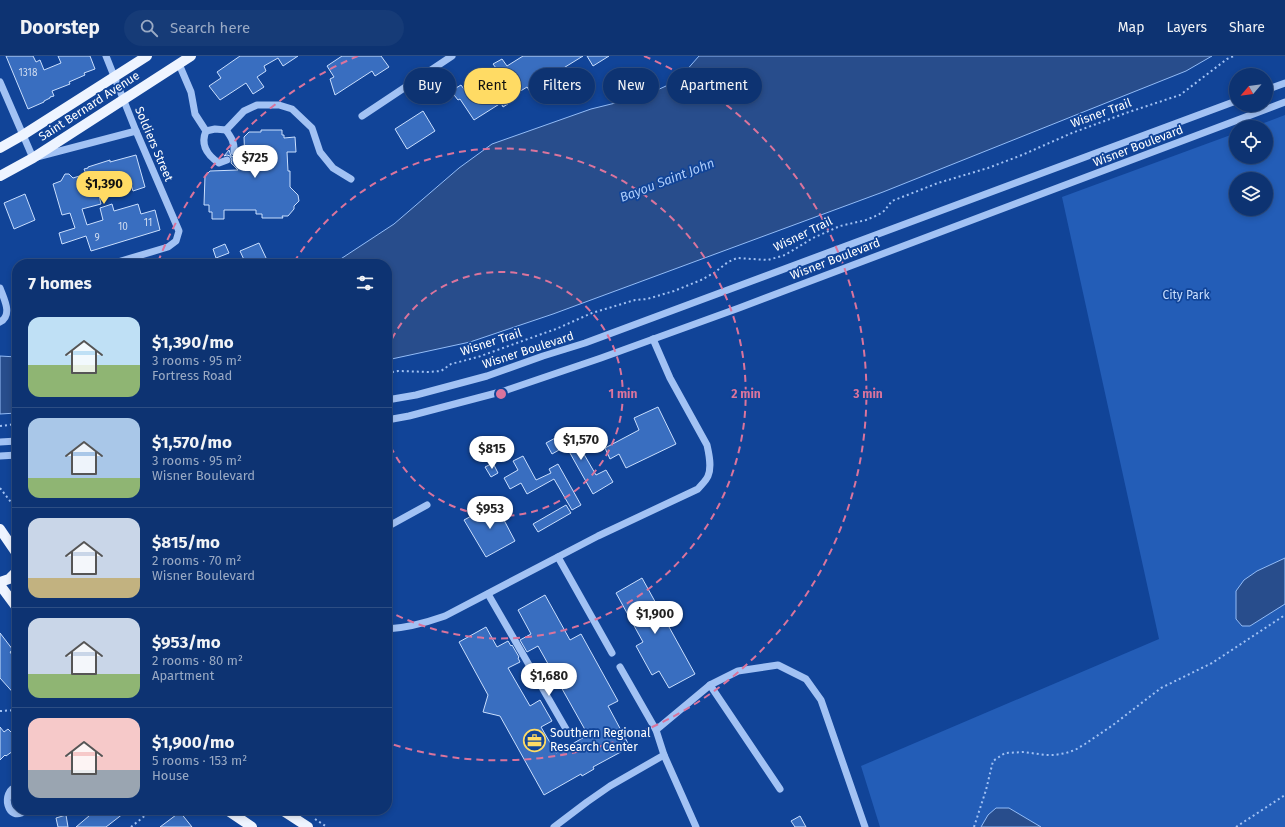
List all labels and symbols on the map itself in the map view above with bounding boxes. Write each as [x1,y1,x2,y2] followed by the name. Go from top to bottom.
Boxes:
[19,67,38,79] house number: 1318
[36,68,142,144] street label: Saint Bernard Avenue
[1229,68,1273,112] north arrow
[1069,95,1134,130] street label: Wisner Trail
[132,104,176,184] street label: Soldiers Street
[1091,122,1185,170] street label: Wisner Boulevard
[231,145,279,179] pin: $725
[618,155,716,205] water label: Bayou Saint John
[71,171,137,205] pin: $1,390
[771,214,835,254] street label: Wisner Trail
[144,217,152,229] house number: 11
[118,221,128,233] house number: 10
[94,232,100,244] house number: 9
[788,235,882,283] street label: Wisner Boulevard
[1162,288,1210,302] park label: City Park
[459,325,524,359] street label: Wisner Trail
[481,329,575,371] street label: Wisner Boulevard
[494,387,508,401] centre of rings
[609,387,637,401] text: 1 min
[731,387,761,401] text: 2 min
[852,387,883,401] text: 3 min
[548,427,614,461] pin: $1,570
[468,436,516,470] pin: $815
[466,496,514,530] pin: $953
[622,601,688,635] pin: $1,900
[516,663,582,697] pin: $1,680
[550,726,651,754] place label: Southern Regional Research Center
[522,727,548,753] office icon: Southern Regional Research Center

